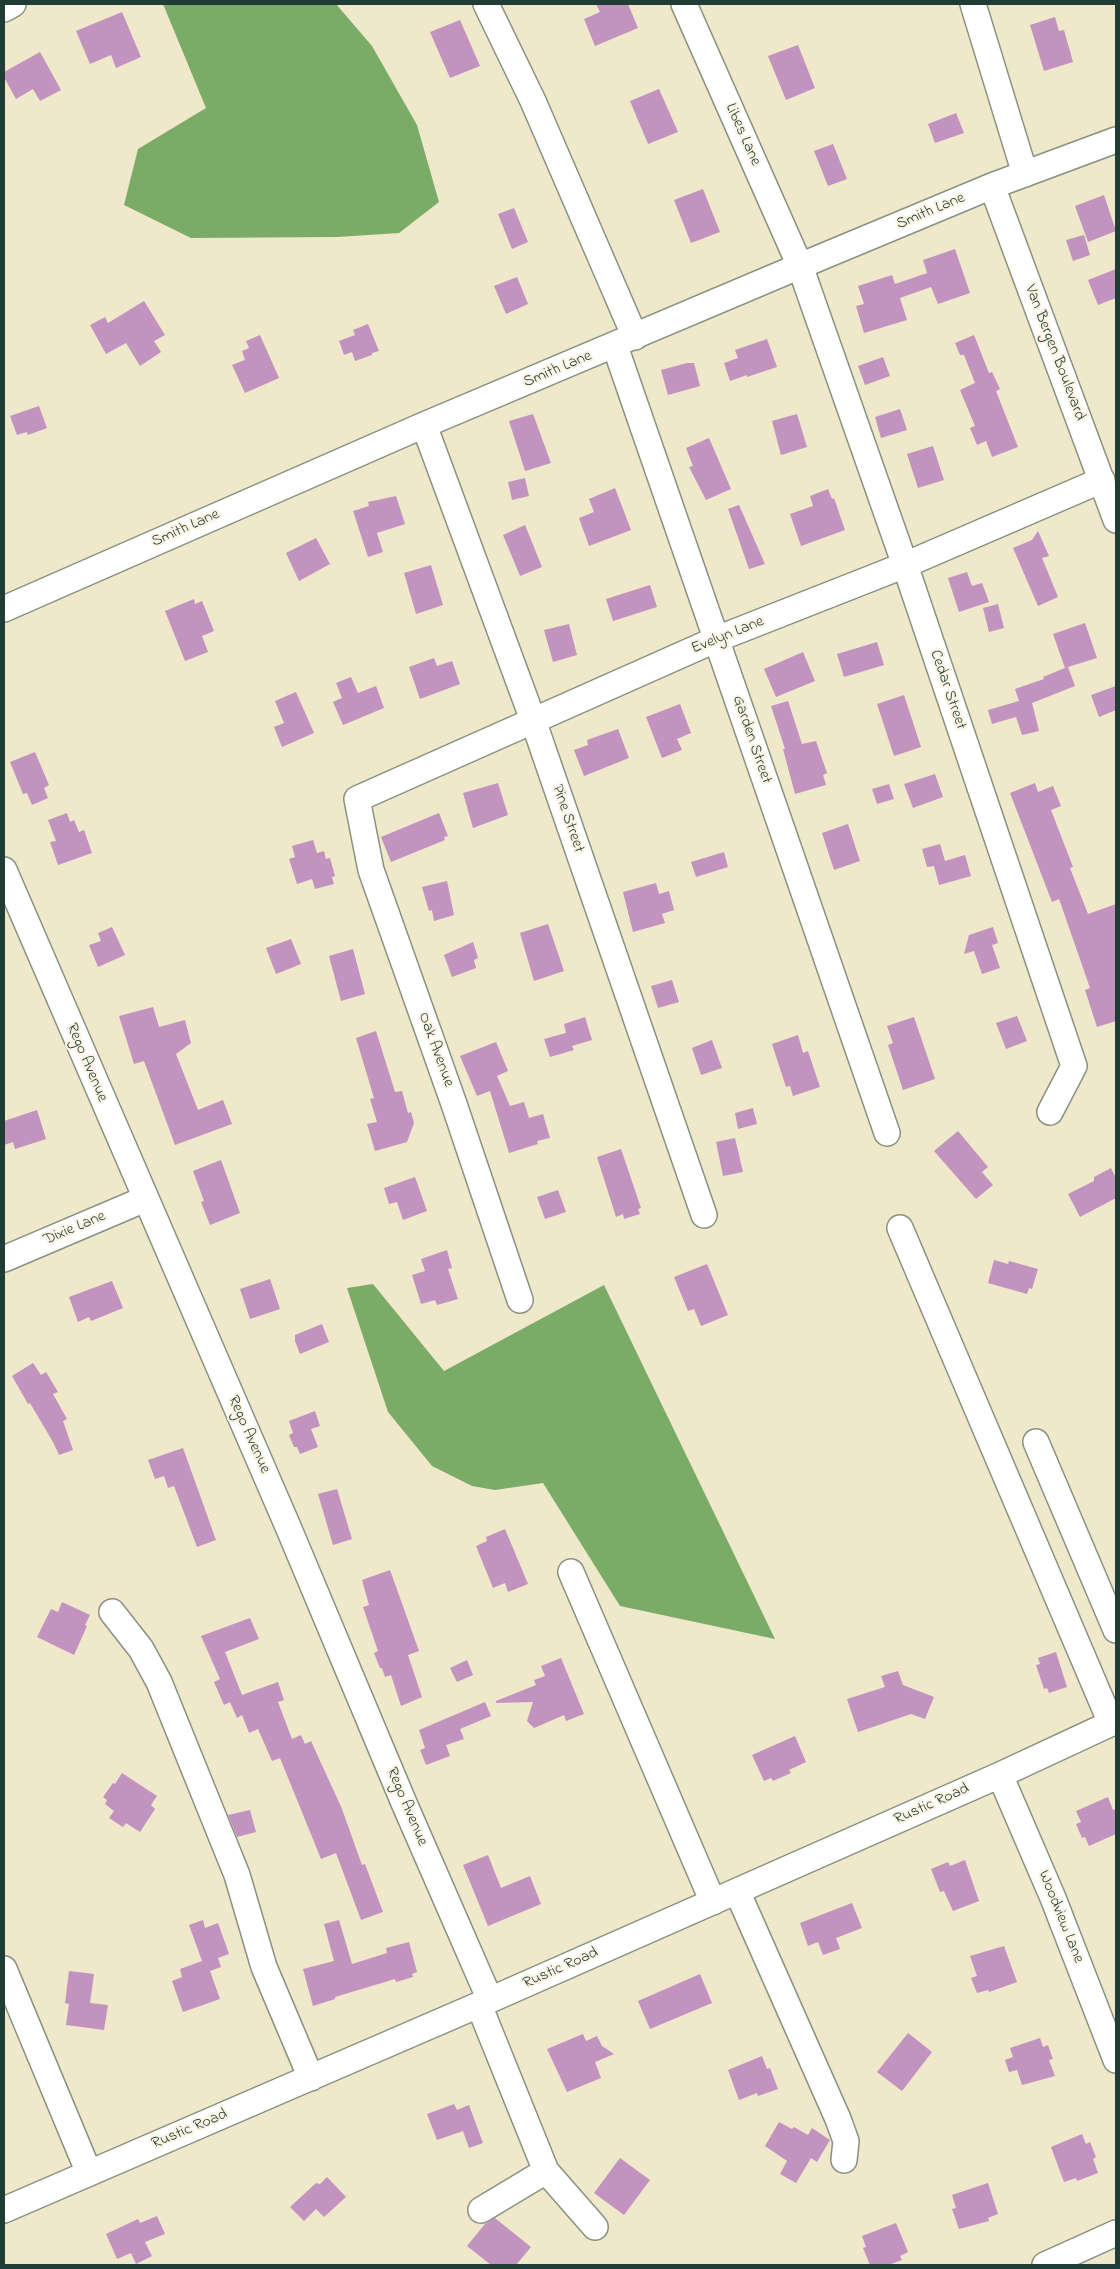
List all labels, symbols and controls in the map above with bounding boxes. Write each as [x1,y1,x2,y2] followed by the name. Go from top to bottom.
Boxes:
[720,101,764,169] street label: Libes Lane
[894,189,968,235] street label: Smith Lane
[1019,282,1089,424] street label: Van Bergen Boulevard
[521,347,595,393] street label: Smith Lane
[149,506,223,552] street label: Smith Lane
[689,613,767,659] street label: Evelyn Lane
[924,648,970,732] street label: Cedar Street
[727,693,775,787] street label: Garden Street
[546,783,588,855] street label: Pine Street
[413,1010,457,1090] street label: Oak Avenue
[61,1021,111,1105] street label: Rego Avenue
[41,1207,109,1251] street label: Dixie Lane
[222,1393,274,1477] street label: Rego Avenue
[381,1765,431,1849] street label: Rego Avenue
[891,1780,973,1830] street label: Rustic Road
[1033,1868,1087,1966] street label: Woodview Lane
[520,1944,602,1994] street label: Rustic Road
[149,2105,231,2155] street label: Rustic Road

